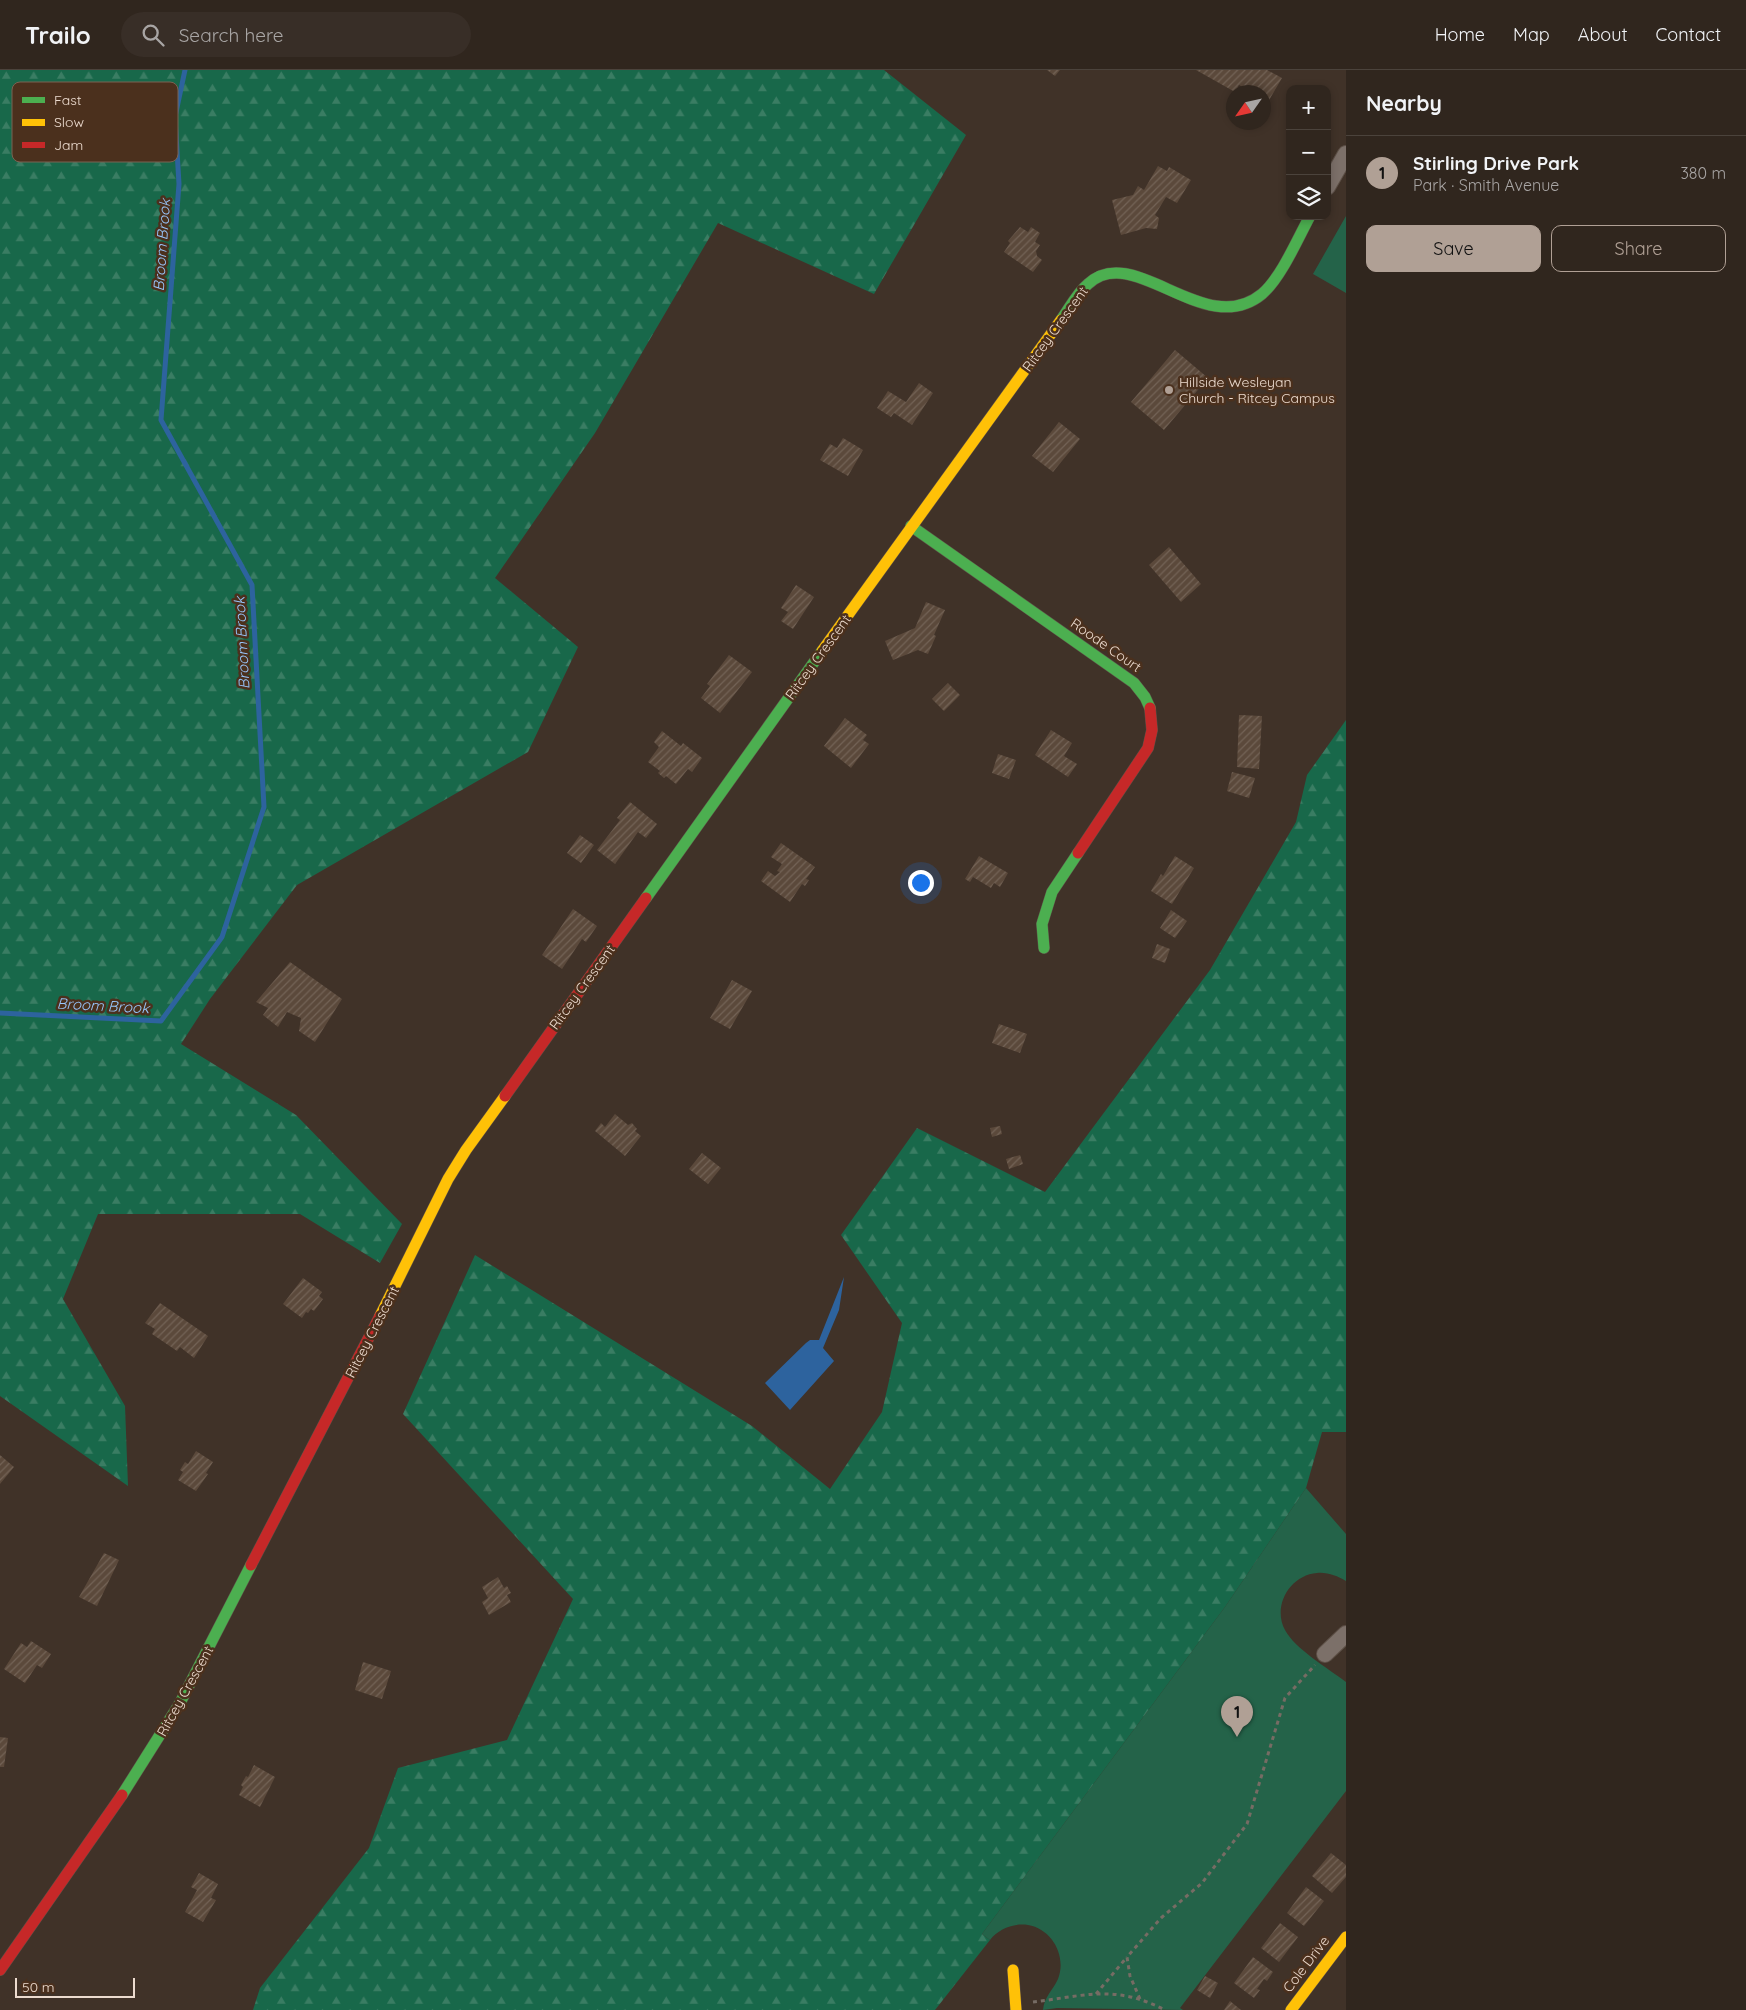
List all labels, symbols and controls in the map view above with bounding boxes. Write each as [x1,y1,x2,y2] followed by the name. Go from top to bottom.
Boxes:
[121,12,471,57] search box
[25,20,91,50] text: Trailo
[139,21,167,49] icon: search
[179,23,284,47] text: Search here
[1435,23,1485,46] text: Home
[1513,23,1550,46] text: Map
[1578,23,1628,46] text: About
[1656,23,1721,46] text: Contact
[12,82,178,162] legend
[1226,85,1271,130] north arrow
[1286,85,1331,220] map controls
[1286,85,1331,130] button: +
[1366,90,1442,116] text: Nearby
[54,91,82,109] text: Fast
[54,113,84,131] text: Slow
[1286,130,1331,175] button: −
[54,136,83,154] text: Jam
[1413,151,1579,175] text: Stirling Drive Park
[1379,163,1385,183] text: 1
[1680,163,1726,183] text: 380 m
[1286,175,1331,220] button: layers
[1413,175,1559,195] text: Park · Smith Avenue
[149,196,174,292] water label: Broom Brook
[1366,225,1541,272] button: Save
[1551,225,1726,272] button: Share
[1018,283,1092,375] street label: Ritcey Crescent
[1179,373,1335,407] place label: Hillside Wesleyan Church - Ritcey Campus
[1163,384,1175,396] marker: Hillside Wesleyan Church - Ritcey Campus
[229,594,253,690] water label: Broom Brook
[781,611,855,703] street label: Ritcey Crescent
[1067,614,1145,676] street label: Roode Court
[908,870,934,896] your location
[545,941,619,1033] street label: Ritcey Crescent
[56,994,152,1018] water label: Broom Brook
[341,1283,403,1381] street label: Ritcey Crescent
[153,1642,217,1739] street label: Ritcey Crescent
[1221,1696,1253,1737] pin: 1
[1279,1932,1333,1996] street label: Cole Drive
[15,1975,135,1998] scale bar
[22,1978,55,1996] text: 50 m

